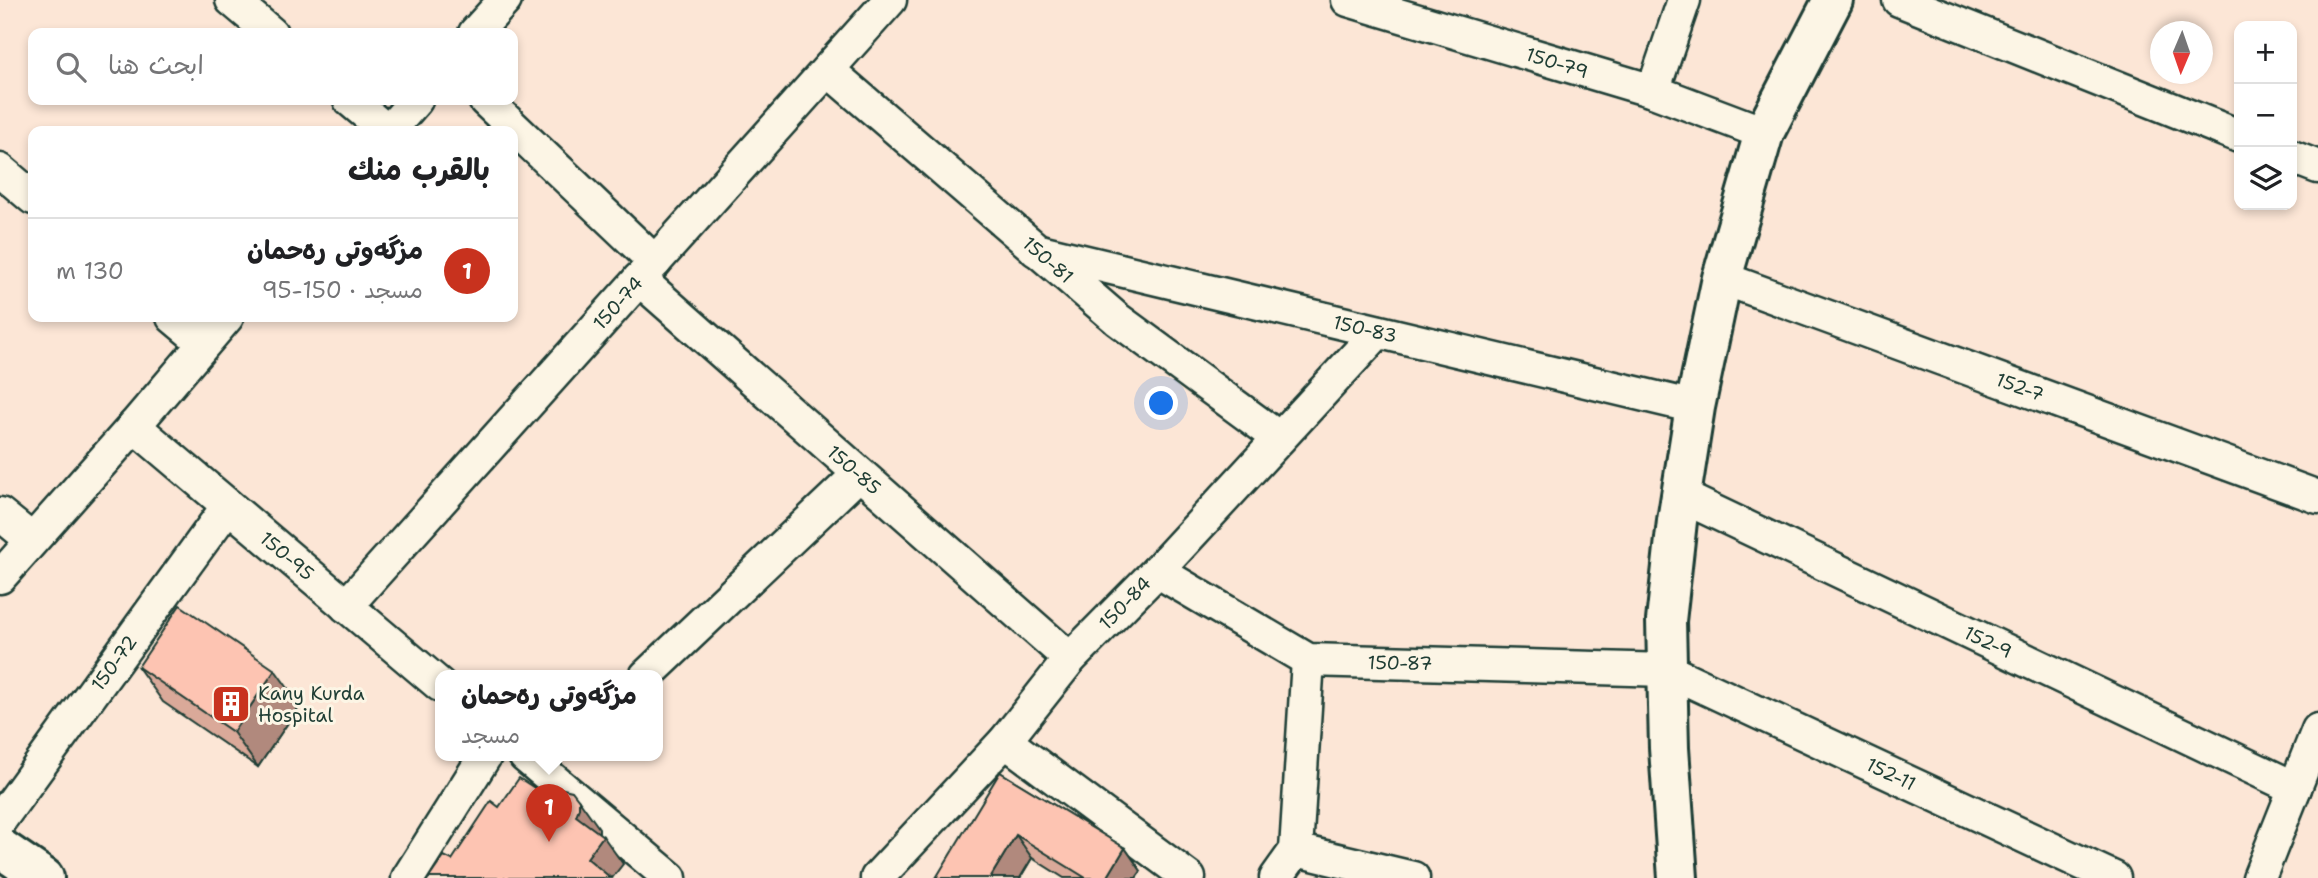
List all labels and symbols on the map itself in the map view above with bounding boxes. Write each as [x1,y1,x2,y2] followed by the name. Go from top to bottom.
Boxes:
[2150,21,2213,84] north arrow
[1523,42,1591,84] street label: 150-79
[1017,231,1079,289] street label: 150-81
[587,271,649,335] street label: 150-74
[1331,310,1399,348] street label: 150-83
[1992,367,2048,407] street label: 152-7
[1144,386,1178,420] your location
[822,440,886,500] street label: 150-85
[255,526,319,586] street label: 150-95
[1093,571,1157,635] street label: 150-84
[1960,620,2016,664] street label: 152-9
[85,630,143,696] street label: 150-72
[1367,650,1433,676] street label: 150-87
[258,681,365,728] place label: Kany Kurda Hospital
[210,683,252,725] building icon: Kany Kurda Hospital
[1862,752,1920,796] street label: 152-11
[526,784,572,842] pin: 1

